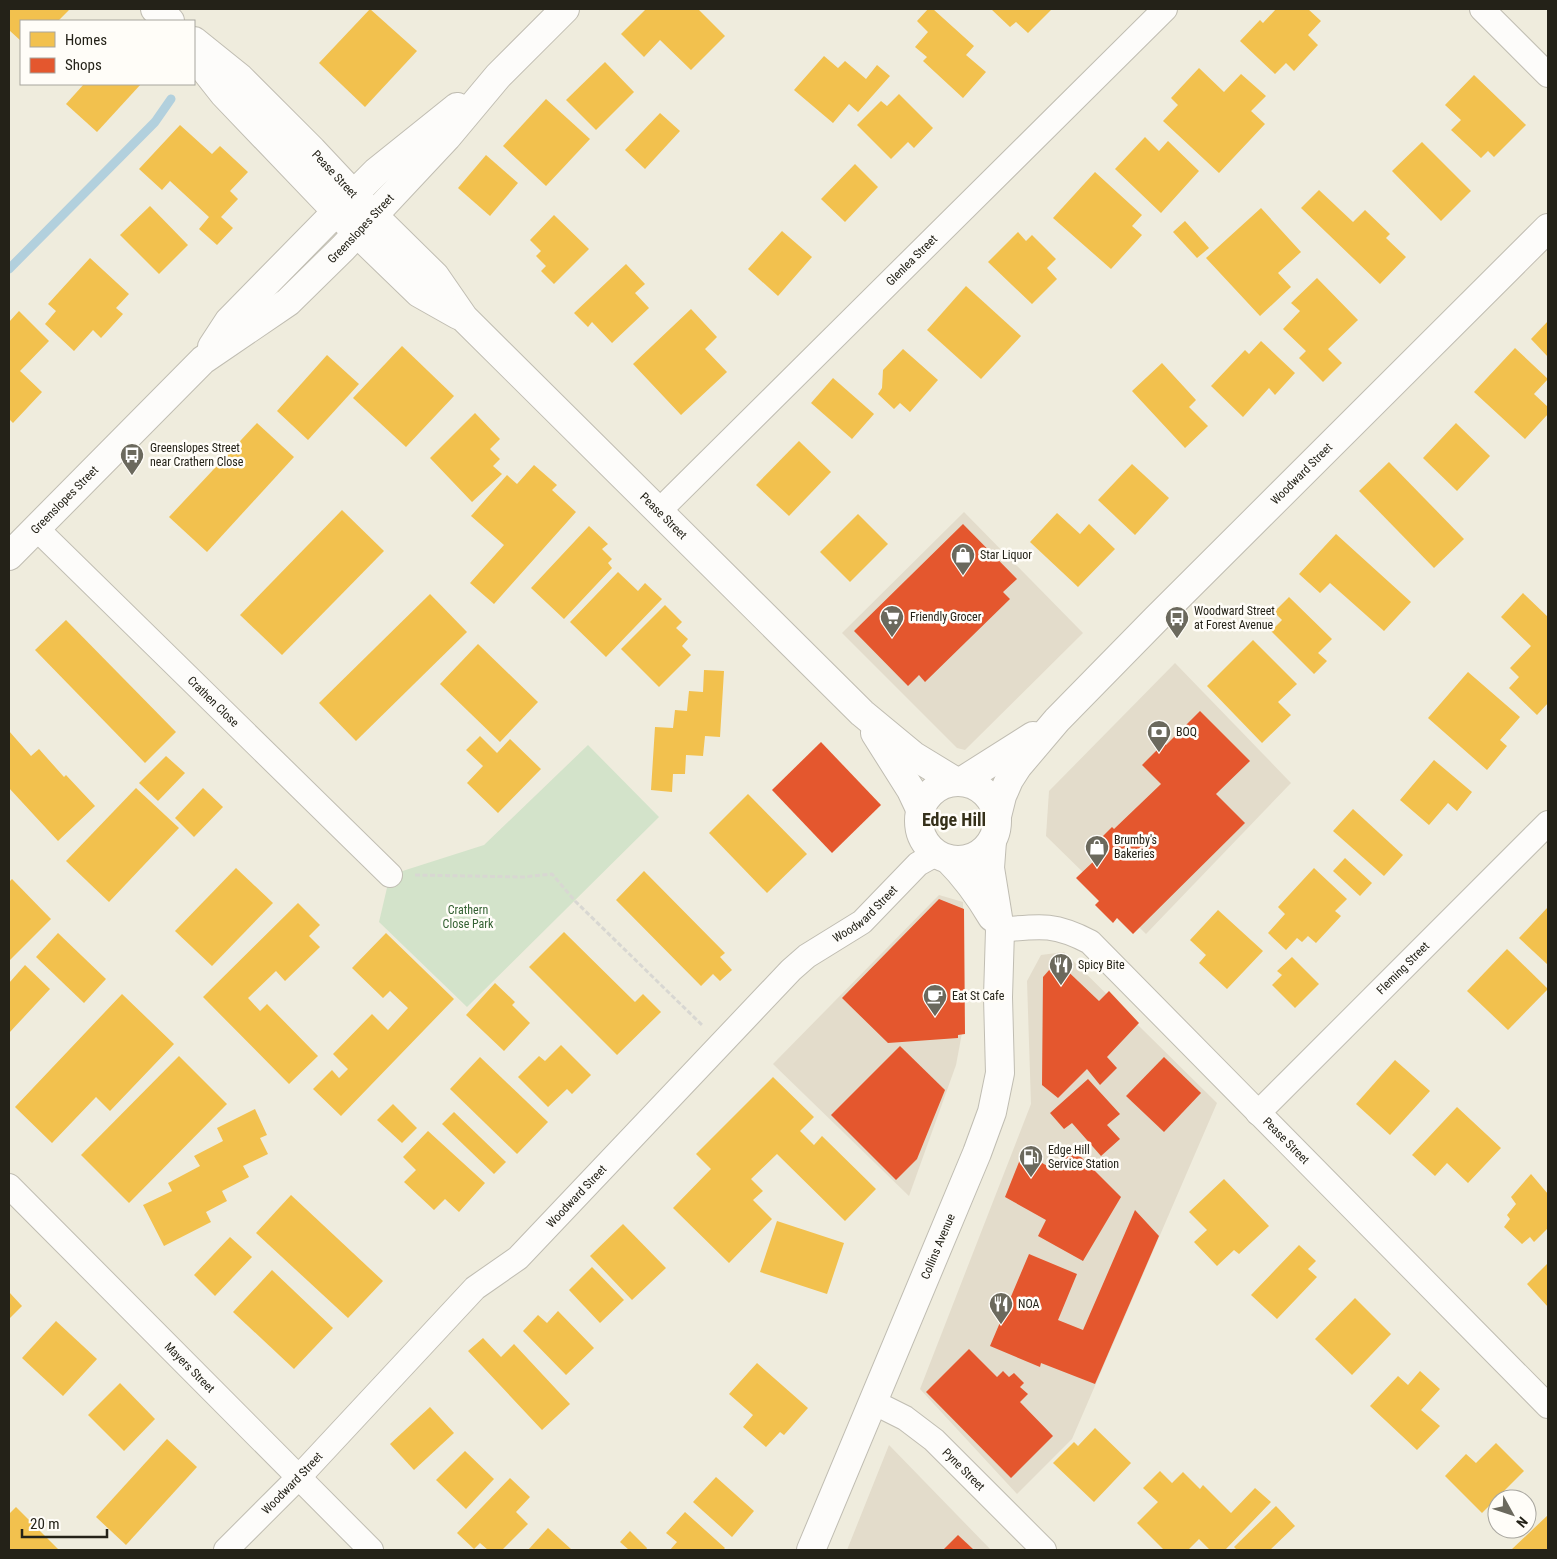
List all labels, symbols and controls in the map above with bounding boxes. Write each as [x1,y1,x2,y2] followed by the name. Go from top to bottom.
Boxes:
[20,20,195,85] legend
[65,31,107,49] text: Homes
[65,56,102,74] text: Shops
[309,148,361,201] street label: Pease Street
[325,191,397,266] street label: Greenslopes Street
[883,232,941,289] street label: Glenlea Street
[1268,440,1335,507] street label: Woodward Street
[150,441,244,469] place label: Greenslopes Street near Crathern Close
[119,442,145,476] bus stop icon: Greenslopes Street near Crathern Close
[28,463,101,537] street label: Greenslopes Street
[637,490,690,542] street label: Pease Street
[950,542,976,576] shop icon: Star Liquor
[980,548,1032,562] place label: Star Liquor
[879,604,905,638] supermarket icon: Friendly Grocer
[1194,604,1275,632] place label: Woodward Street at Forest Avenue
[1164,605,1190,639] bus stop icon: Woodward Street at Forest Avenue
[910,610,982,624] place label: Friendly Grocer
[185,673,242,730] street label: Crathen Close
[1146,719,1172,753] bank icon: BOQ
[1176,725,1197,739] place label: BOQ
[922,809,986,830] district label: Edge Hill
[1114,833,1157,861] place label: Brumby's Bakeries
[1084,834,1110,868] shop icon: Brumby's Bakeries
[830,882,901,945] street label: Woodward Street
[443,903,494,931] park label: Crathern Close Park
[1374,939,1432,997] street label: Fleming Street
[1048,952,1074,986] restaurant icon: Spicy Bite
[1078,958,1125,972] place label: Spicy Bite
[922,983,948,1017] cafe icon: Eat St Cafe
[952,989,1005,1003] place label: Eat St Cafe
[1260,1114,1312,1167] street label: Pease Street
[1048,1143,1119,1171] place label: Edge Hill Service Station
[1018,1144,1044,1178] fuel station icon: Edge Hill Service Station
[544,1162,610,1230] street label: Woodward Street
[918,1211,958,1281] street label: Collins Avenue
[988,1291,1014,1325] restaurant icon: NOA
[1018,1297,1040,1311] place label: NOA
[162,1339,218,1396] street label: Mayers Street
[939,1445,988,1494] street label: Pyne Street
[259,1449,326,1517] street label: Woodward Street
[1487,1489,1537,1539] north arrow
[22,1506,108,1538] scale bar
[1513,1514,1531,1531] text: N
[30,1515,60,1533] text: 20 m

